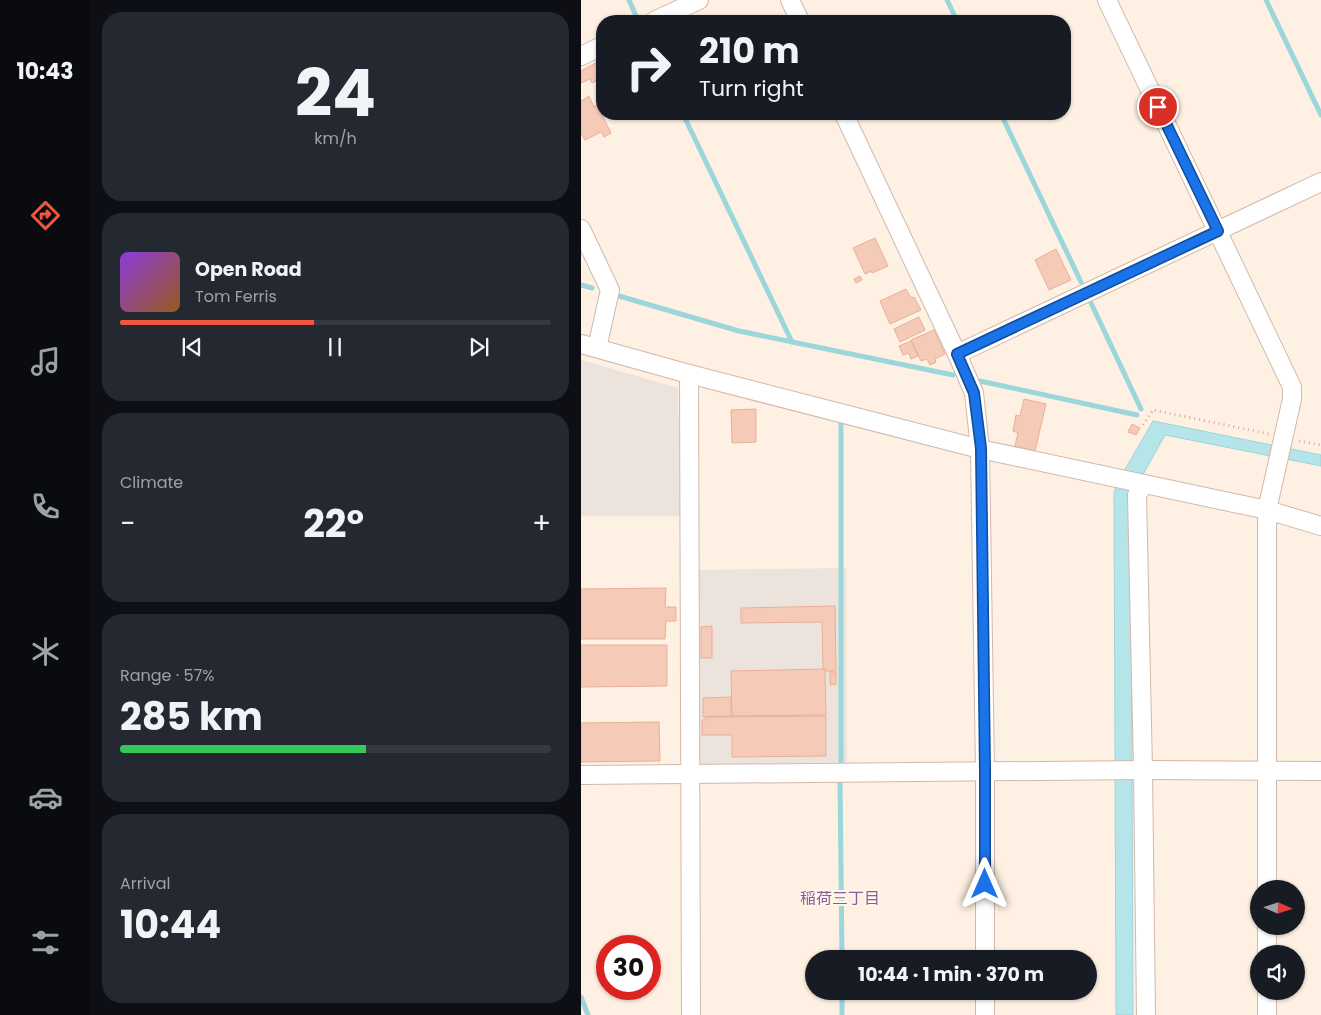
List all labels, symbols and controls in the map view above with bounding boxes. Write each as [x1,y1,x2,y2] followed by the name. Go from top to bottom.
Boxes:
[699,26,799,75] text: 210 m
[616,35,681,100] icon: right
[295,48,376,139] text: 24
[16,56,74,87] text: 10:43
[699,73,804,104] text: Turn right
[1137,86,1179,128] pin
[1144,93,1172,121] icon: arrive
[314,127,357,150] text: km/h
[28,198,63,233] icon: directions
[195,256,302,283] text: Open Road
[195,285,277,308] text: Tom Ferris
[178,333,206,361] icon: previous
[321,333,349,361] icon: pause
[465,333,493,361] icon: next
[28,344,63,379] icon: music
[120,471,183,494] text: Climate
[28,489,63,524] icon: phone
[303,497,364,550] text: 22°
[120,504,135,543] text: −
[532,504,551,543] text: +
[28,634,63,669] icon: climate
[120,664,214,687] text: Range · 57%
[120,690,263,743] text: 285 km
[28,780,63,815] icon: car
[958,857,1010,909] position arrow
[120,872,170,895] text: Arrival
[1250,880,1305,935] north arrow
[1250,880,1305,1000] map controls
[800,887,880,910] district label: 稲荷三丁目
[120,898,221,951] text: 10:44
[28,925,63,960] icon: filters
[596,935,661,1000] speed limit sign: 30
[1250,945,1305,1000] button: sound
[858,961,1044,988] text: 10:44 · 1 min · 370 m

